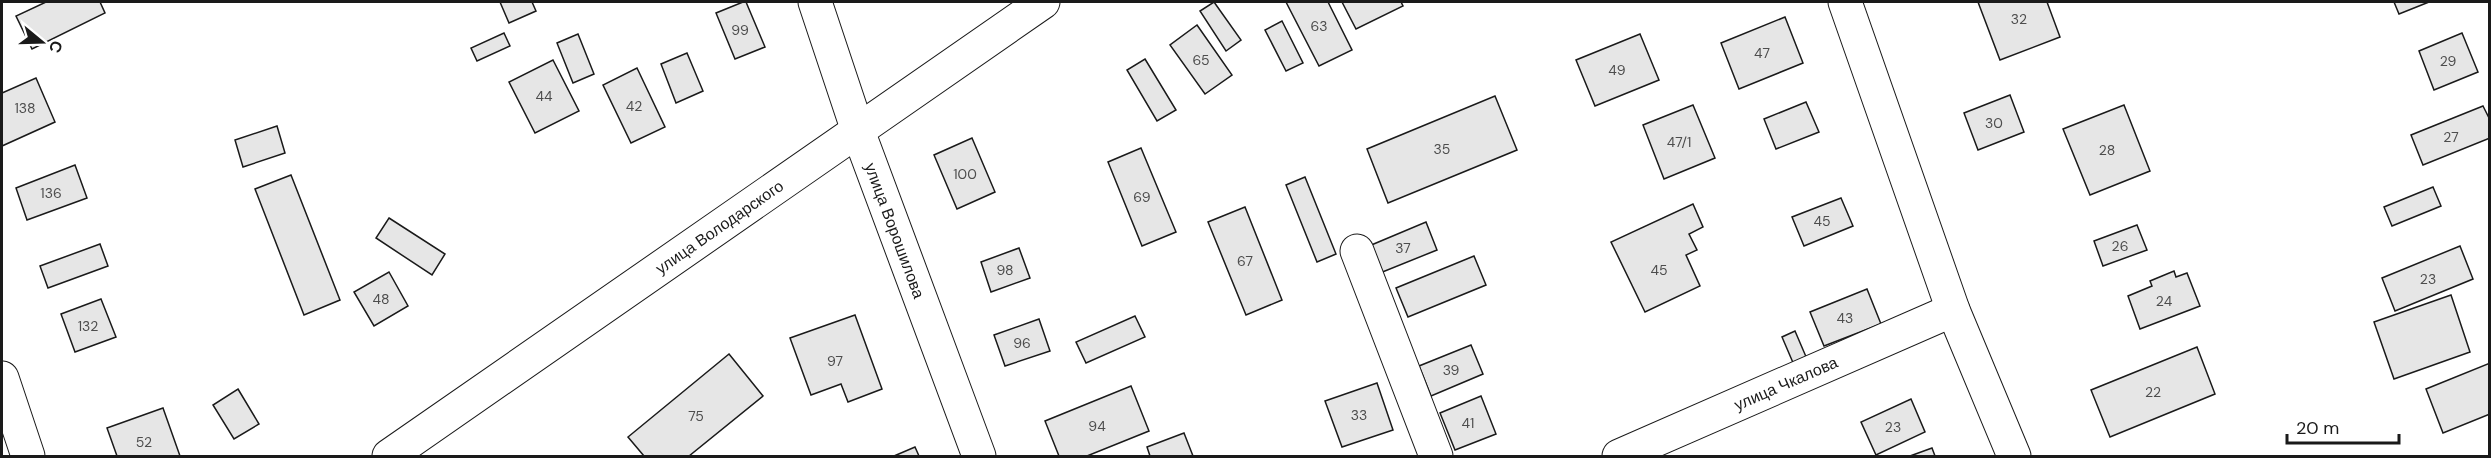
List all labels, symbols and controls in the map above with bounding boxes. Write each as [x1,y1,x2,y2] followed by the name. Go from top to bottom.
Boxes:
[2011,10,2027,28] house number: 32
[12,12,72,72] north arrow
[1310,17,1328,35] house number: 63
[731,21,749,39] house number: 99
[44,38,68,56] text: С
[1754,44,1770,62] house number: 47
[1192,51,1210,69] house number: 65
[2440,52,2457,70] house number: 29
[1608,61,1626,79] house number: 49
[536,87,553,105] house number: 44
[626,97,642,115] house number: 42
[14,99,36,117] house number: 138
[1985,114,2003,132] house number: 30
[2443,128,2459,146] house number: 27
[1667,133,1691,151] house number: 47/1
[1434,140,1450,158] house number: 35
[2099,141,2115,159] house number: 28
[860,160,930,301] street label: улица Ворошилова
[953,165,977,183] house number: 100
[651,175,787,278] street label: улица Володарского
[40,184,62,202] house number: 136
[1133,188,1151,206] house number: 69
[1813,212,1831,230] house number: 45
[2112,237,2128,255] house number: 26
[1395,239,1411,257] house number: 37
[1237,252,1253,270] house number: 67
[996,261,1014,279] house number: 98
[1650,261,1668,279] house number: 45
[2420,270,2436,288] house number: 23
[372,290,390,308] house number: 48
[2156,292,2173,310] house number: 24
[1837,309,1853,327] house number: 43
[78,317,98,335] house number: 132
[1013,334,1031,352] house number: 96
[1731,351,1841,415] street label: улица Чкалова
[827,352,843,370] house number: 97
[1443,361,1460,379] house number: 39
[2145,383,2161,401] house number: 22
[1351,406,1367,424] house number: 33
[688,407,704,425] house number: 75
[2287,407,2400,445] scale bar
[1462,414,1474,432] house number: 41
[2296,416,2339,440] text: 20 m
[1088,417,1106,435] house number: 94
[1885,418,1901,436] house number: 23
[136,433,152,451] house number: 52

